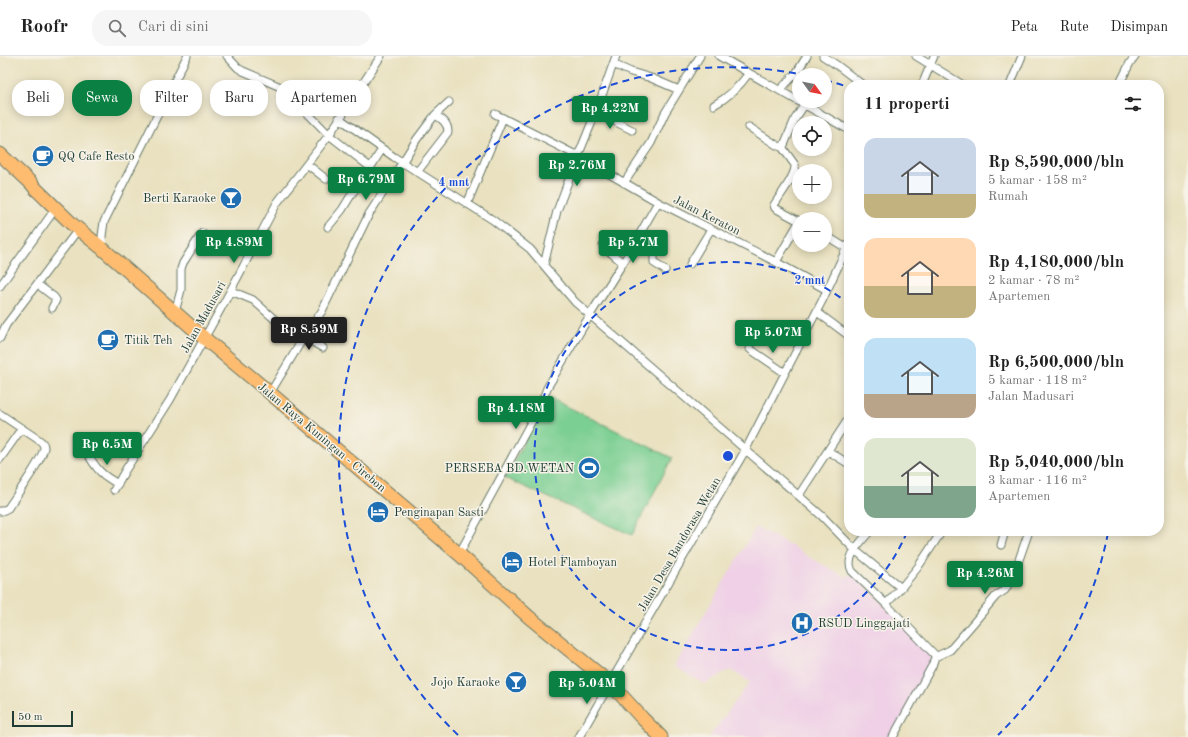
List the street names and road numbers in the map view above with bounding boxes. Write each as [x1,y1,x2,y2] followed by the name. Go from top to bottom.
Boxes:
[671,194,742,238] street label: Jalan Keraton
[179,280,228,355] street label: Jalan Madusari
[255,381,388,495] street label: Jalan Raya Kuningan - Cirebon
[636,475,724,614] street label: Jalan Desa Bandorasa Wetan

